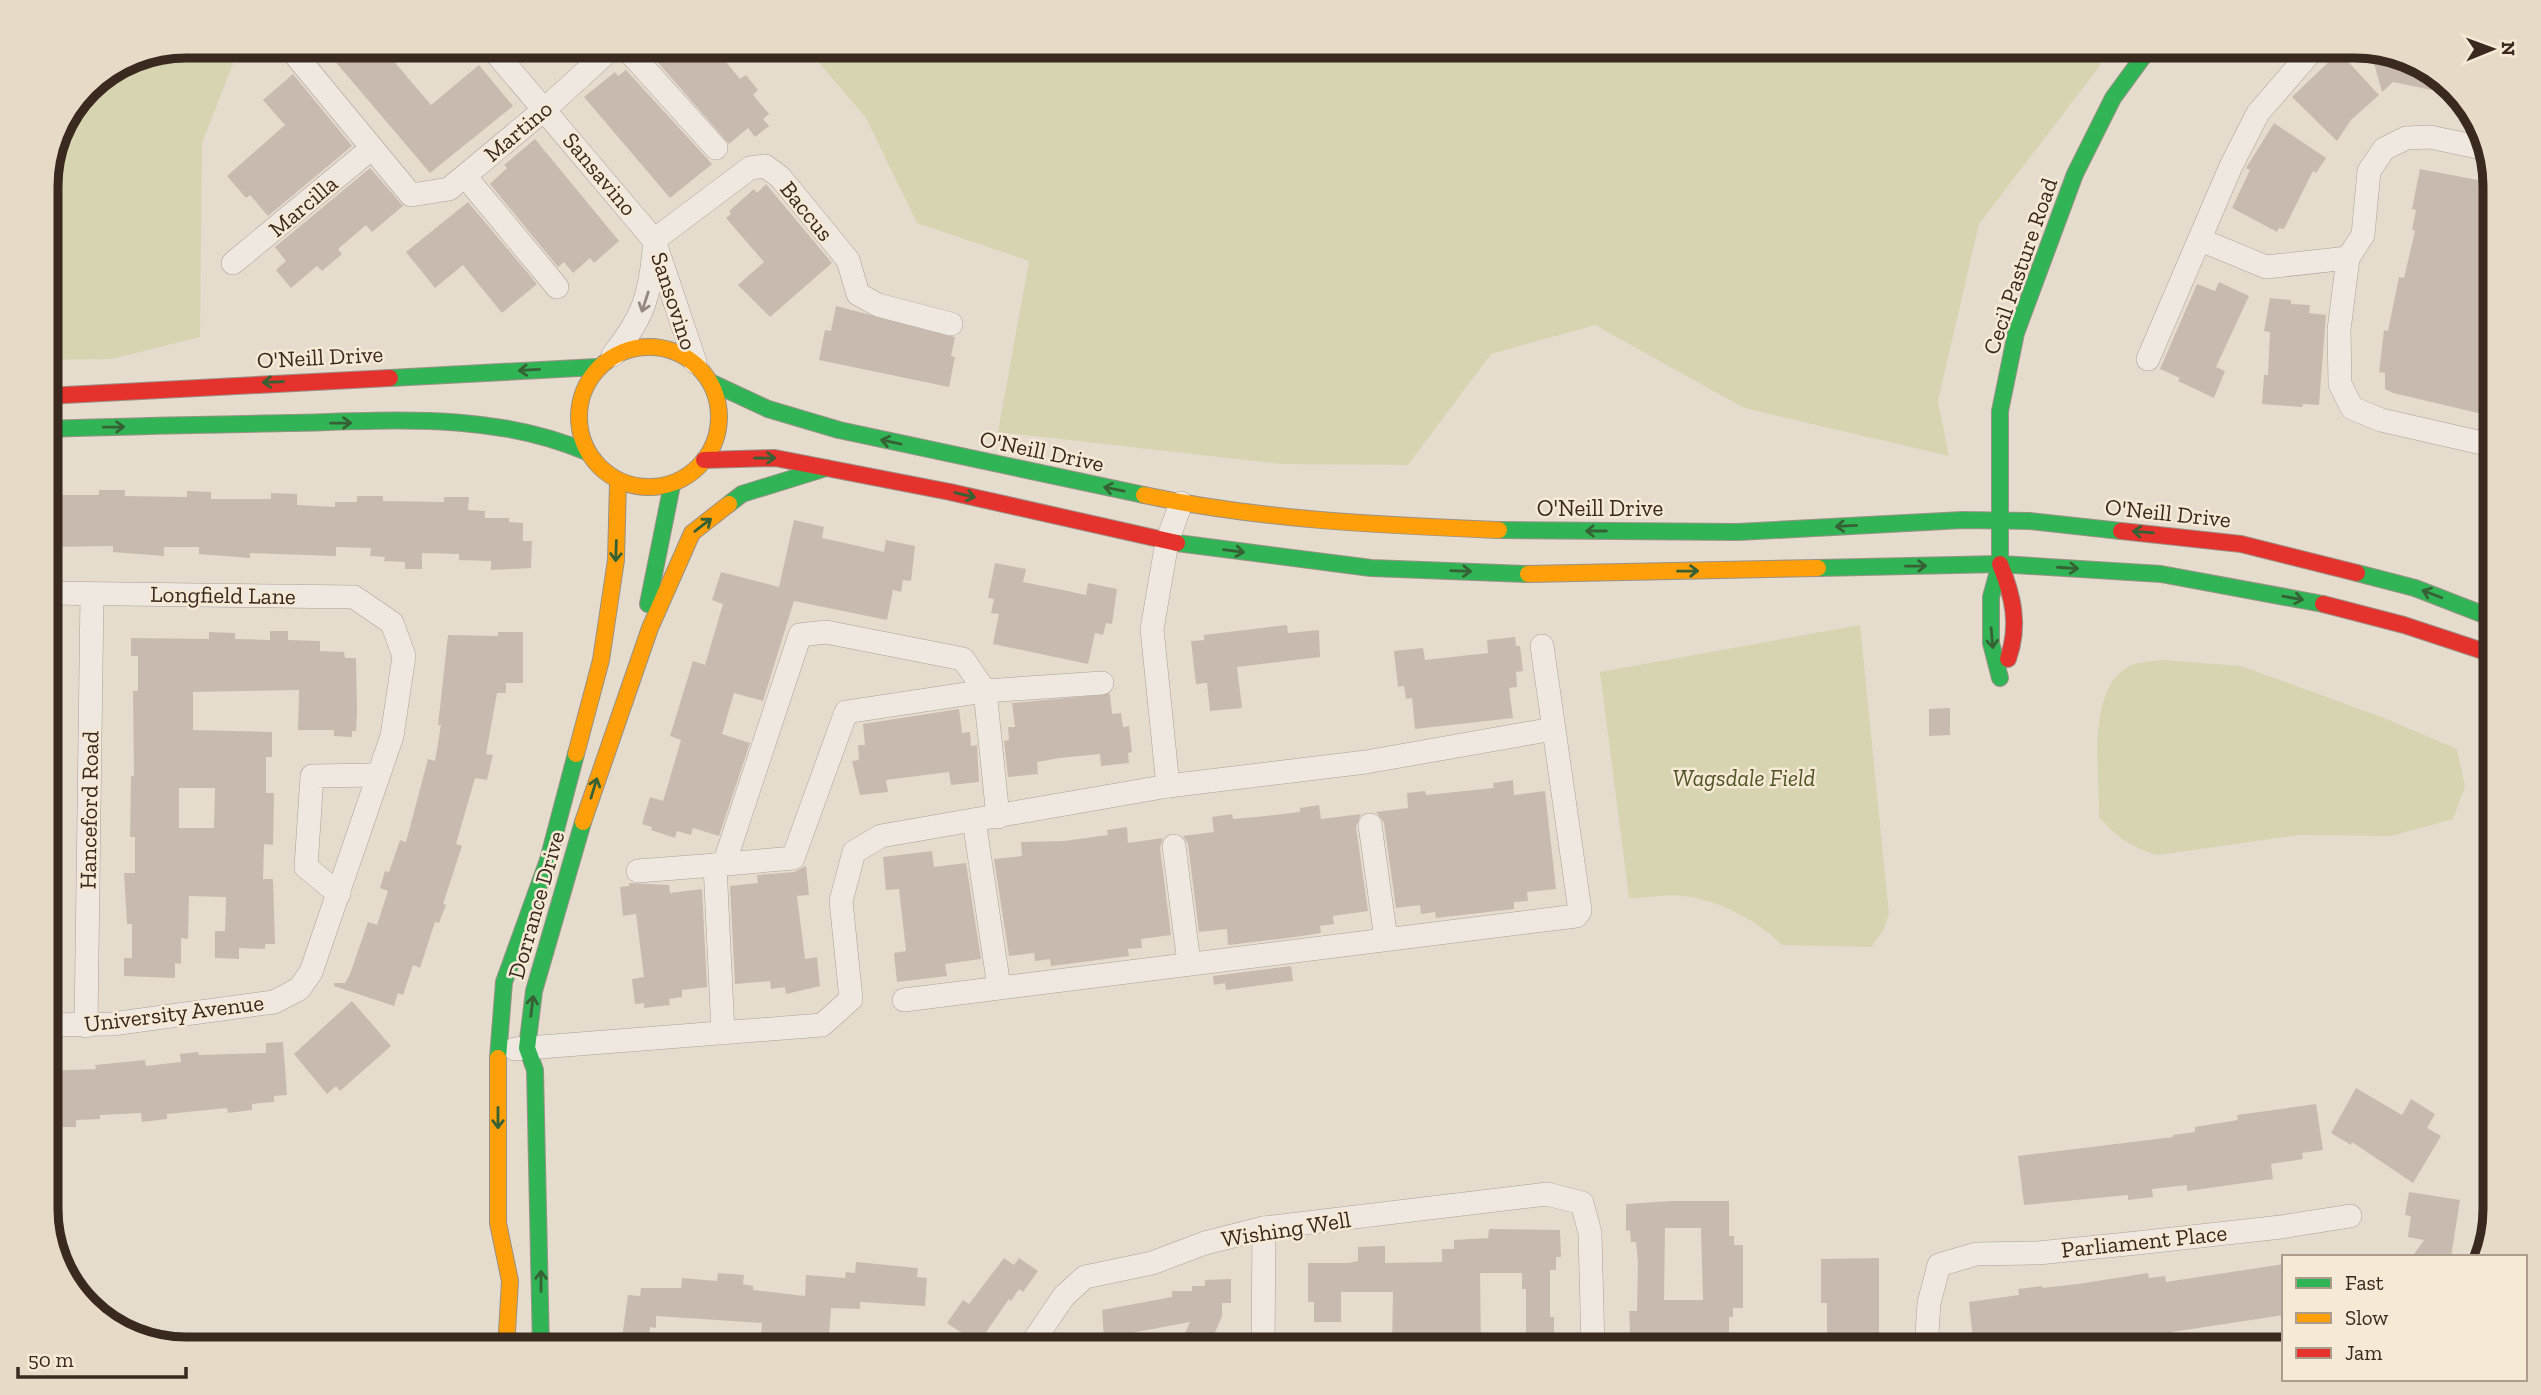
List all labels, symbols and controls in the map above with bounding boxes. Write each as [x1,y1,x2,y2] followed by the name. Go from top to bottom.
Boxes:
[2457,14,2527,84] north arrow
[2497,41,2520,56] text: N
[478,94,558,168] street label: Martino
[557,127,643,221] street label: Sansavino
[263,169,343,243] street label: Marcilla
[1977,174,2063,358] street label: Cecil Pasture Road
[774,175,840,247] street label: Baccus
[645,249,703,353] street label: Sansovino
[638,290,650,312] one-way arrow
[256,340,384,374] street label: O'Neill Drive
[518,363,541,376] one-way arrow
[261,375,284,388] one-way arrow
[330,416,353,429] one-way arrow
[102,420,125,433] one-way arrow
[977,424,1107,478] street label: O'Neill Drive
[880,435,903,449] one-way arrow
[753,451,776,465] one-way arrow
[1103,482,1126,496] one-way arrow
[953,490,975,503] one-way arrow
[2104,492,2232,534] street label: O'Neill Drive
[1537,494,1663,522] street label: O'Neill Drive
[693,517,712,532] one-way arrow
[1835,520,1858,533] one-way arrow
[1585,524,1608,538] one-way arrow
[2132,525,2155,538] one-way arrow
[609,539,622,562] one-way arrow
[1223,544,1245,557] one-way arrow
[1904,559,1927,573] one-way arrow
[2056,562,2079,575] one-way arrow
[1676,564,1699,577] one-way arrow
[1449,565,1472,578] one-way arrow
[150,580,296,610] street label: Longfield Lane
[2421,587,2443,600] one-way arrow
[2281,592,2304,606] one-way arrow
[1986,626,1999,649] one-way arrow
[74,730,104,890] street label: Hanceford Road
[1673,764,1816,792] park label: Wagsdale Field
[588,777,601,799] one-way arrow
[502,828,570,982] street label: Dorrance Drive
[83,988,265,1038] street label: University Avenue
[526,996,539,1018] one-way arrow
[491,1106,505,1129] one-way arrow
[1219,1205,1353,1253] street label: Wishing Well
[2060,1218,2228,1264] street label: Parliament Place
[2282,1255,2527,1381] legend
[534,1270,548,1293] one-way arrow
[2345,1270,2384,1295] text: Fast
[2345,1305,2388,1330] text: Slow
[18,1336,186,1380] scale bar
[2345,1340,2382,1365] text: Jam
[28,1347,74,1372] text: 50 m

